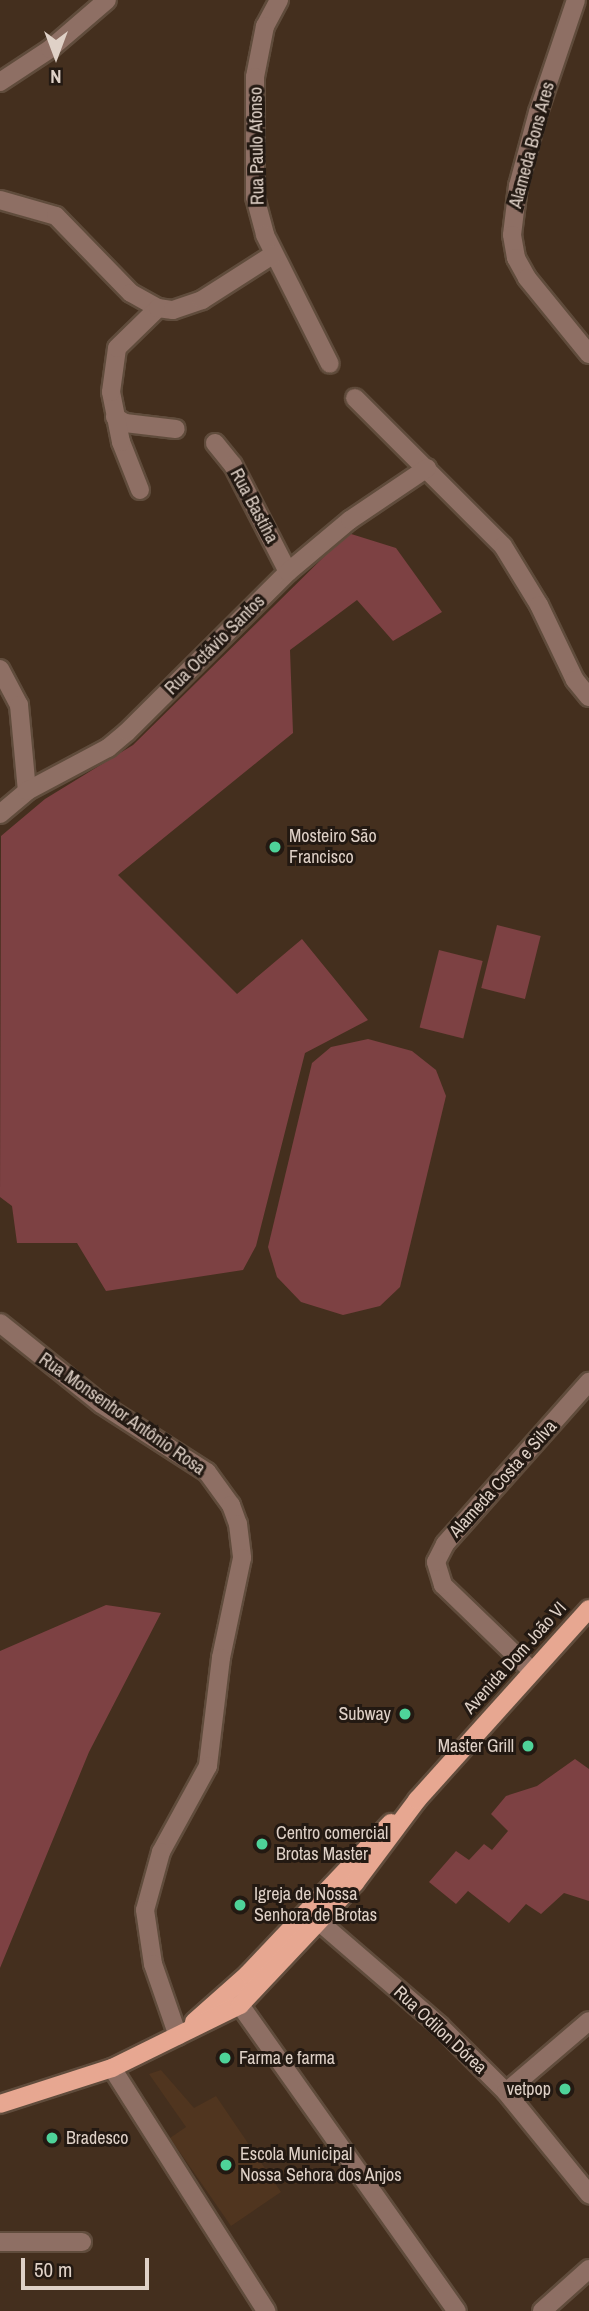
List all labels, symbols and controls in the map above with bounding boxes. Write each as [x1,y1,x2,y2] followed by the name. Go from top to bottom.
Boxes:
[21,21,91,91] north arrow
[50,64,62,90] text: N
[505,79,559,211] street label: Alameda Bons Ares
[245,86,269,206] street label: Rua Paulo Afonso
[225,465,283,547] street label: Rua Bastíha
[161,591,269,699] street label: Rua Octávio Santos
[289,826,377,868] place label: Mosteiro São Francisco
[267,839,283,855] marker: Mosteiro São Francisco
[34,1348,210,1480] street label: Rua Monsenhor Antônio Rosa
[445,1416,561,1542] street label: Alameda Costa e Silva
[459,1598,571,1718] street label: Avenida Dom João VI
[338,1703,391,1725] place label: Subway
[397,1706,413,1722] marker: Subway
[438,1735,514,1757] place label: Master Grill
[520,1738,536,1754] marker: Master Grill
[276,1823,388,1866] place label: Centro comercial Brotas Master
[254,1836,270,1852] marker: Centro comercial Brotas Master
[254,1884,377,1926] place label: Igreja de Nossa Senhora de Brotas
[232,1897,248,1913] marker: Igreja de Nossa Senhora de Brotas
[389,1982,491,2078] street label: Rua Odilon Dórea
[239,2047,335,2069] place label: Farma e farma
[217,2050,233,2066] marker: Farma e farma
[507,2078,551,2100] place label: vetpop
[557,2081,573,2097] marker: vetpop
[66,2127,128,2149] place label: Bradesco
[44,2130,60,2146] marker: Bradesco
[240,2144,402,2186] place label: Escola Municipal Nossa Sehora dos Anjos
[218,2157,234,2173] marker: Escola Municipal Nossa Sehora dos Anjos
[24,2244,152,2288] scale bar
[34,2255,72,2284] text: 50 m

